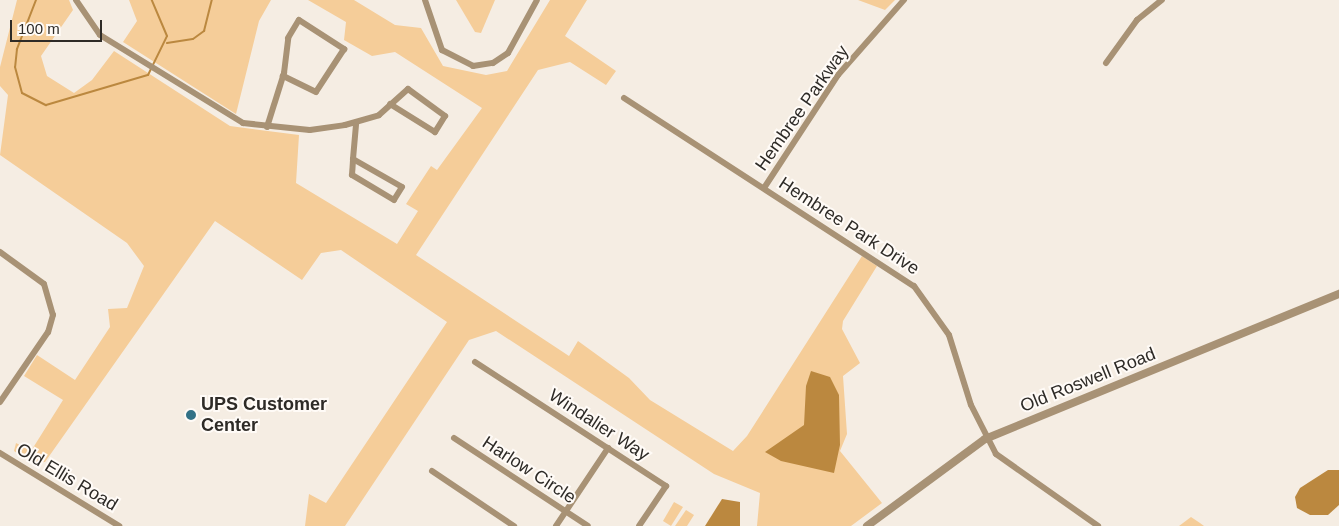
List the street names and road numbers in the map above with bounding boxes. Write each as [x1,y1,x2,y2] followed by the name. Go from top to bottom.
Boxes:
[751,41,853,175] street label: Hembree Parkway
[775,173,923,279] street label: Hembree Park Drive
[1017,343,1159,417] street label: Old Roswell Road
[545,385,653,465] street label: Windalier Way
[478,432,580,508] street label: Harlow Circle
[13,438,121,516] street label: Old Ellis Road

